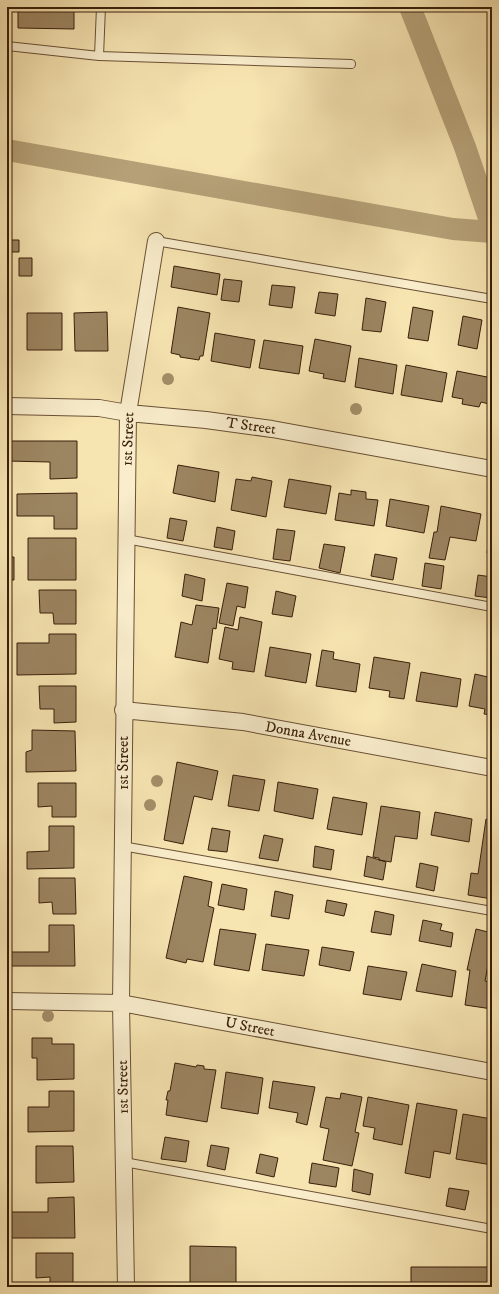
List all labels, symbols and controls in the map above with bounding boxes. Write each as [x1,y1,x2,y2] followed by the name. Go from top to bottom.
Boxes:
[118,411,138,466] street label: 1st Street
[225,413,277,439] street label: T Street
[264,717,352,751] street label: Donna Avenue
[114,736,133,790] street label: 1st Street
[223,1013,277,1041] street label: U Street
[113,1060,133,1114] street label: 1st Street

